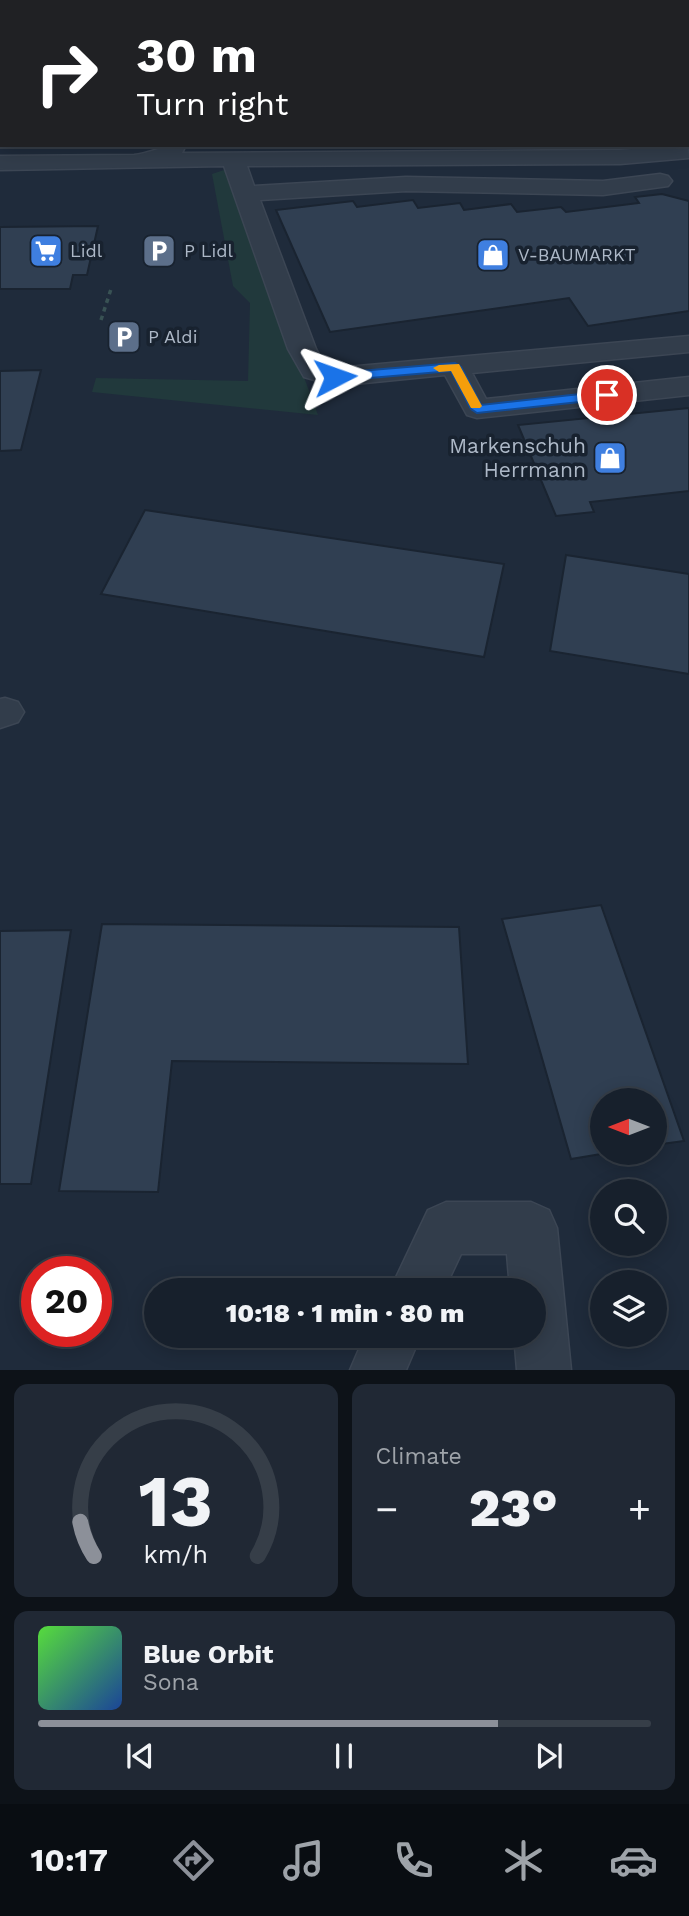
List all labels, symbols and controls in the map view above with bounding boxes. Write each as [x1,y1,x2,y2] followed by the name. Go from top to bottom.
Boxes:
[136,26,257,84] text: 30 m
[21,28,112,119] icon: right
[136,85,288,123] text: Turn right
[27,232,65,270] supermarket icon: Lidl
[140,232,178,270] parking icon: P Lidl
[474,236,512,274] shop icon: V-BAUMARKT
[70,240,103,261] place label: Lidl
[184,240,234,261] place label: P Lidl
[518,244,636,265] place label: V-BAUMARKT
[105,318,143,356] parking icon: P Aldi
[148,326,197,347] place label: P Aldi
[298,340,372,414] position arrow
[577,365,637,425] pin
[588,376,626,414] icon: arrive
[449,433,586,482] place label: Markenschuh Herrmann
[591,439,629,477] shop icon: Markenschuh Herrmann
[590,1088,667,1166] north arrow
[590,1088,667,1347] map controls
[590,1179,667,1256] button: search
[21,1256,112,1347] speed limit sign: 20
[590,1270,667,1347] button: layers
[226,1298,464,1328] text: 10:18 · 1 min · 80 m
[376,1443,462,1470] text: Climate
[138,1459,213,1545] text: 13
[469,1478,558,1539] text: 23°
[376,1487,398,1531] text: −
[628,1487,651,1531] text: +
[144,1540,208,1569] text: km/h
[143,1639,273,1669] text: Blue Orbit
[143,1669,199,1696] text: Sona
[121,1737,159,1775] icon: previous
[325,1737,363,1775] icon: pause
[530,1737,568,1775] icon: next
[169,1836,218,1885] icon: directions
[279,1836,328,1885] icon: music
[389,1836,438,1885] icon: phone
[499,1836,548,1885] icon: climate
[609,1836,658,1885] icon: car
[31,1841,108,1879] text: 10:17

